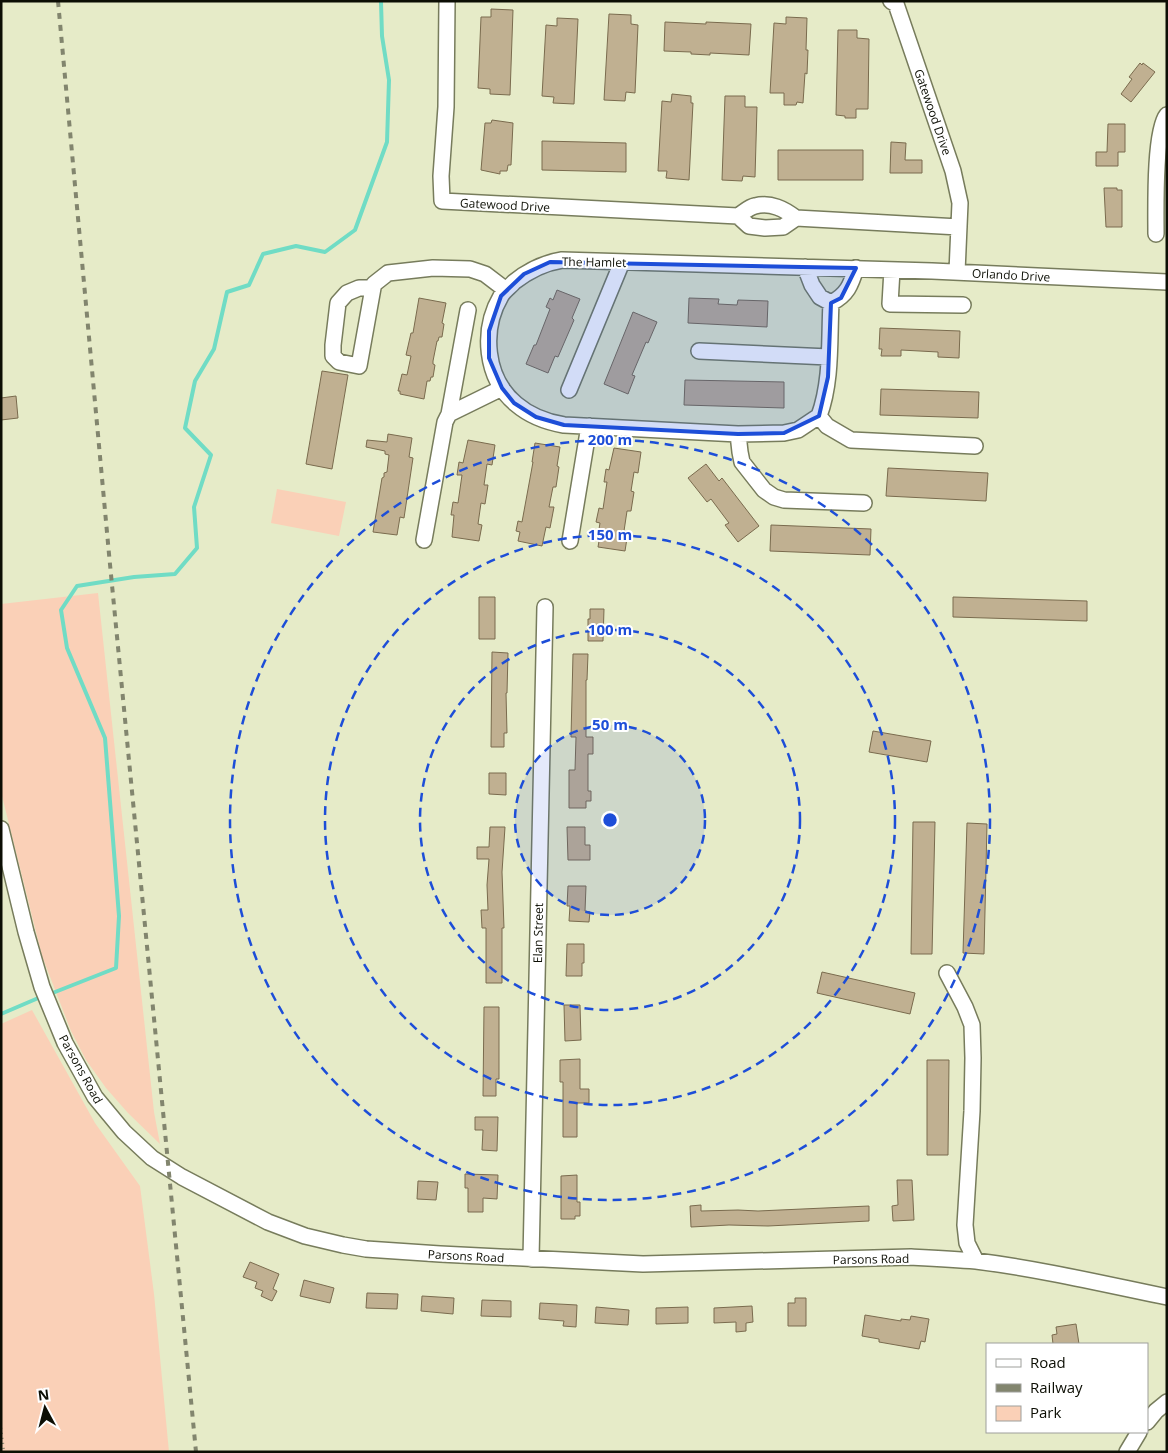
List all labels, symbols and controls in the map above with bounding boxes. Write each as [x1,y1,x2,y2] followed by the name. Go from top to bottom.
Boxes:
[910,67,956,158] street label: Gatewood Drive
[460,194,551,216] street label: Gatewood Drive
[562,253,626,271] street label: The Hamlet
[971,264,1051,286] street label: Orlando Drive
[588,429,632,449] text: 200 m
[588,524,632,544] text: 150 m
[588,619,632,639] text: 100 m
[592,714,628,734] text: 50 m
[601,811,619,829] centre of rings
[529,903,547,963] street label: Elan Street
[55,1031,107,1107] street label: Parsons Road
[427,1246,505,1266] street label: Parsons Road
[833,1250,909,1268] street label: Parsons Road
[986,1343,1148,1433] legend
[1030,1352,1066,1372] text: Road
[1030,1377,1083,1397] text: Railway
[20,1383,70,1433] north arrow
[37,1384,50,1405] text: N
[1030,1402,1061,1422] text: Park

